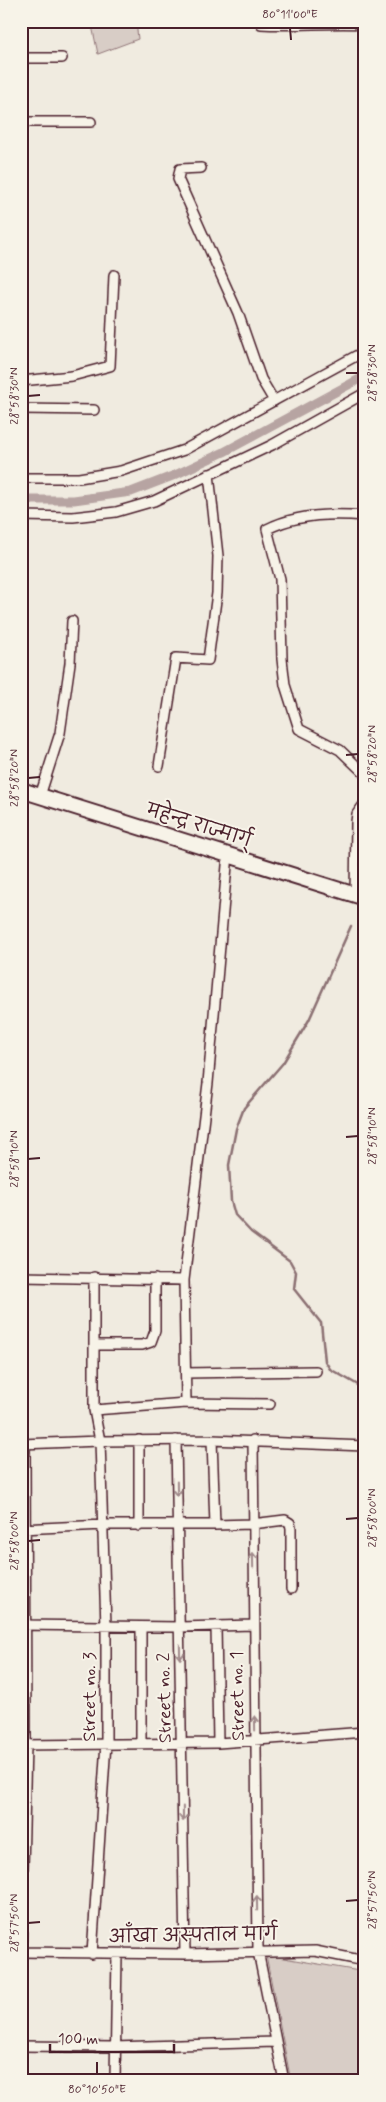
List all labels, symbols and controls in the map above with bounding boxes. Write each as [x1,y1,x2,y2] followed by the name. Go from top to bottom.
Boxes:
[262,7,318,23] text: 80°11'00"E
[365,344,381,402] text: 28°58'30"N
[7,367,23,425] text: 28°58'30"N
[365,725,381,783] text: 28°58'20"N
[7,749,23,807] text: 28°58'20"N
[142,794,257,854] street label: महेन्द्र राज्मार्ग्
[365,1107,381,1165] text: 28°58'10"N
[7,1130,23,1188] text: 28°58'10"N
[172,1480,182,1497] one-way arrow
[365,1489,381,1547] text: 28°58'00"N
[7,1512,23,1570] text: 28°58'00"N
[248,1552,257,1568] one-way arrow
[175,1643,185,1659] one-way arrow
[225,1651,251,1741] street label: Street no. 1
[78,1652,102,1742] street label: Street no. 3
[152,1652,178,1743] street label: Street no. 2
[250,1715,260,1731] one-way arrow
[178,1806,188,1822] one-way arrow
[365,1871,381,1929] text: 28°57'50"N
[7,1894,23,1952] text: 28°57'50"N
[252,1895,262,1911] one-way arrow
[108,1919,279,1949] street label: आँखा अस्पताल मार्ग
[50,2022,174,2054] scale bar
[58,2030,98,2050] text: 100 m
[68,2082,126,2098] text: 80°10'50"E

